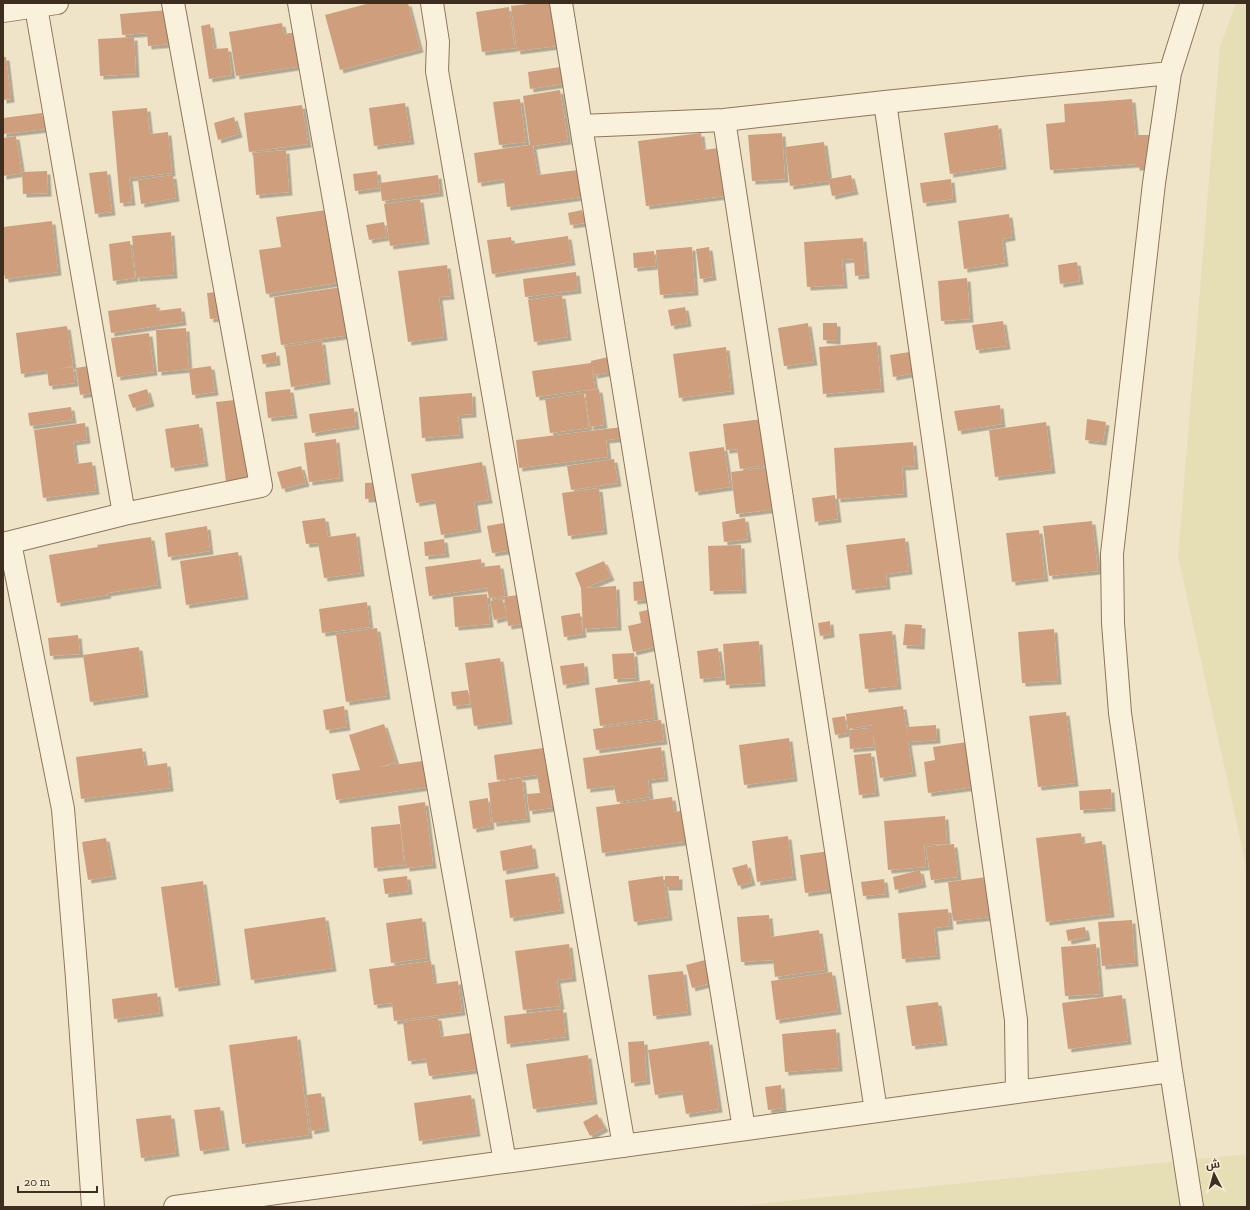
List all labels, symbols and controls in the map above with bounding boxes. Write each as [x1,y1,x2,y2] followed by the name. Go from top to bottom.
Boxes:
[1194,1154,1234,1194] north arrow
[1205,1157,1221,1172] text: ش
[18,1168,97,1194] scale bar
[24,1175,51,1189] text: 20 m

